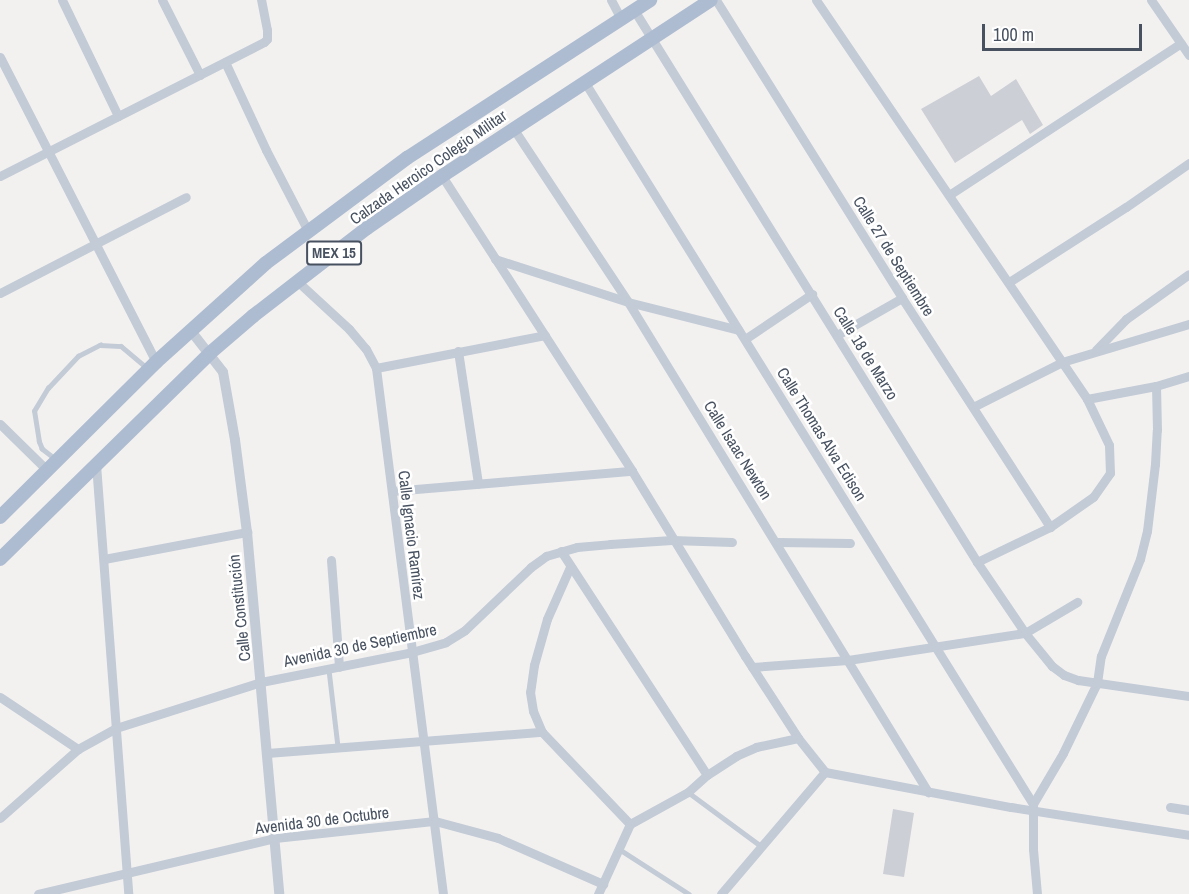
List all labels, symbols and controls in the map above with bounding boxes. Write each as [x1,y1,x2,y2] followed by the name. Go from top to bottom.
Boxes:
[985,12,1146,50] scale bar
[993,22,1034,47] text: 100 m
[346,106,510,228] street label: Calzada Heroico Colegio Militar
[849,192,939,320] street label: Calle 27 de Septiembre
[306,241,362,265] road number: MEX 15
[830,303,902,403] street label: Calle 18 de Marzo
[773,363,871,505] street label: Calle Thomas Alva Edison
[700,397,776,503] street label: Calle Isaac Newton
[395,469,429,601] street label: Calle Ignacio Ramírez
[224,554,254,662] street label: Calle Constitución
[282,619,438,671] street label: Avenida 30 de Septiembre
[254,802,390,838] street label: Avenida 30 de Octubre

